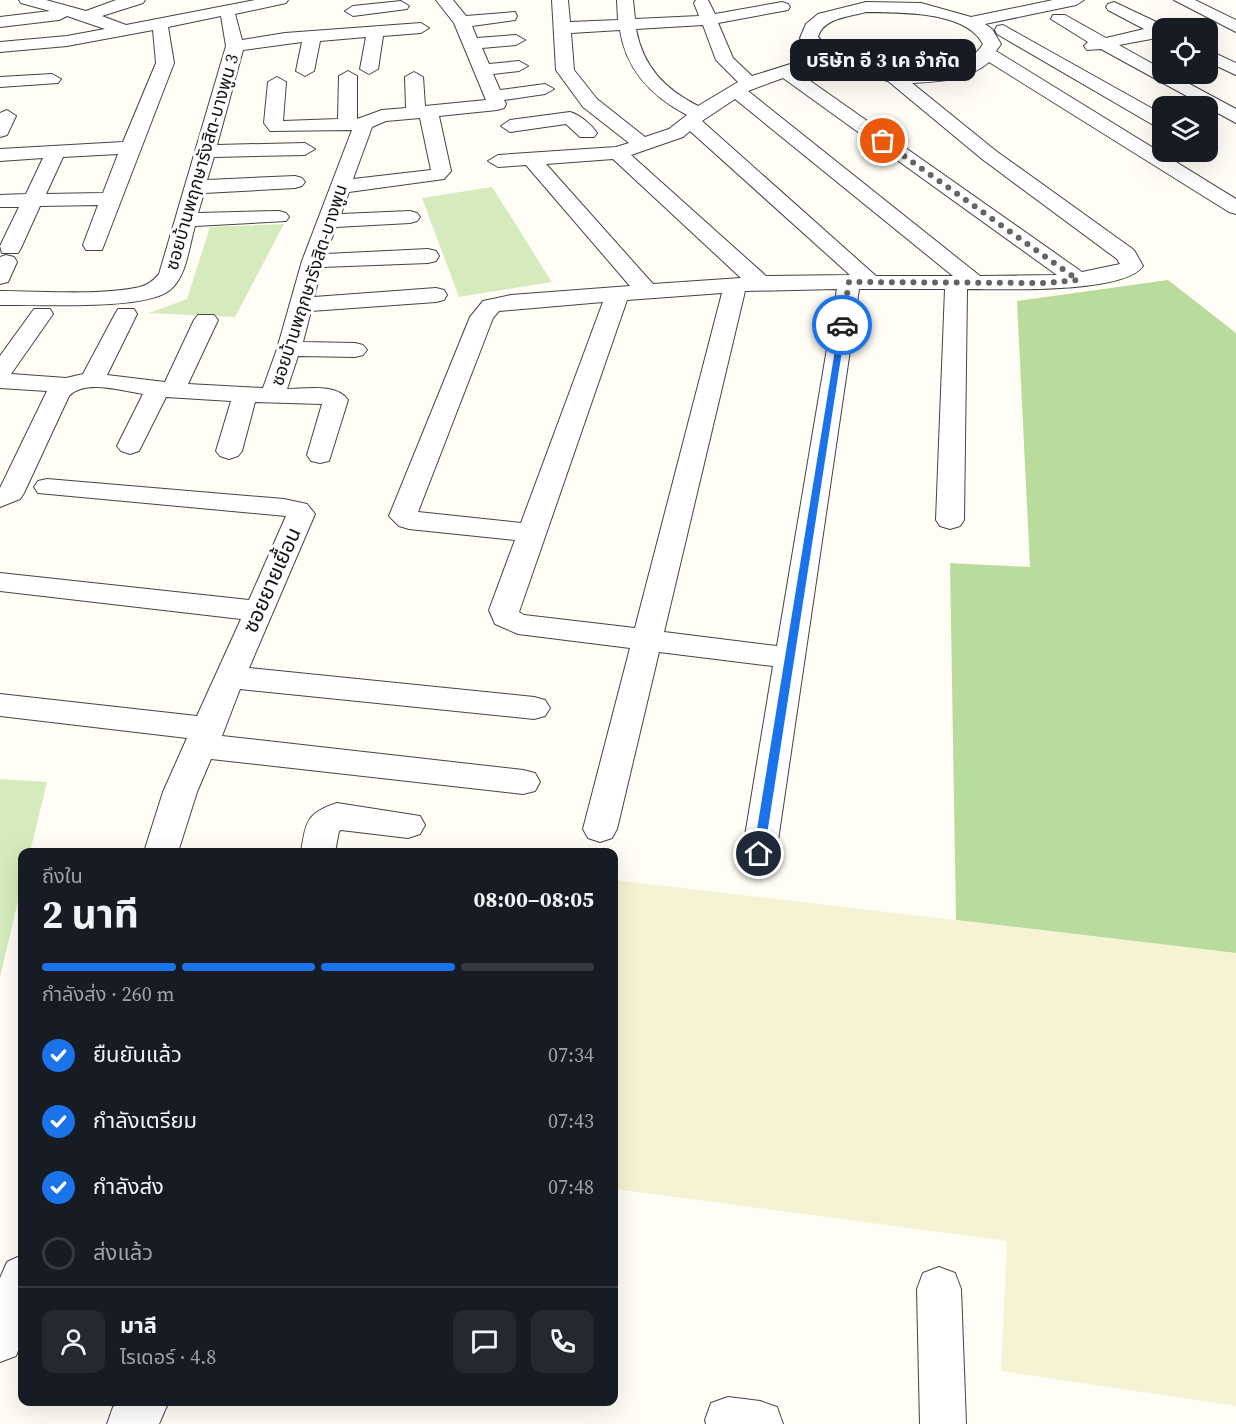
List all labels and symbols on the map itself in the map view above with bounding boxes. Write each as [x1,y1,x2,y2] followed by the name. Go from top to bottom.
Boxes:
[790,39,976,81] callout: บริษัท อี 3 เค จำกัด
[159,51,244,273] street label: ซอยบ้านพฤกษารังสิต-บางพูน 3
[857,115,908,166] pin
[264,181,353,389] street label: ซอยบ้านพฤกษารังสิต-บางพูน
[812,295,872,355] courier
[235,522,308,637] street label: ซอยยายเยื้อน
[733,828,784,879] pin

